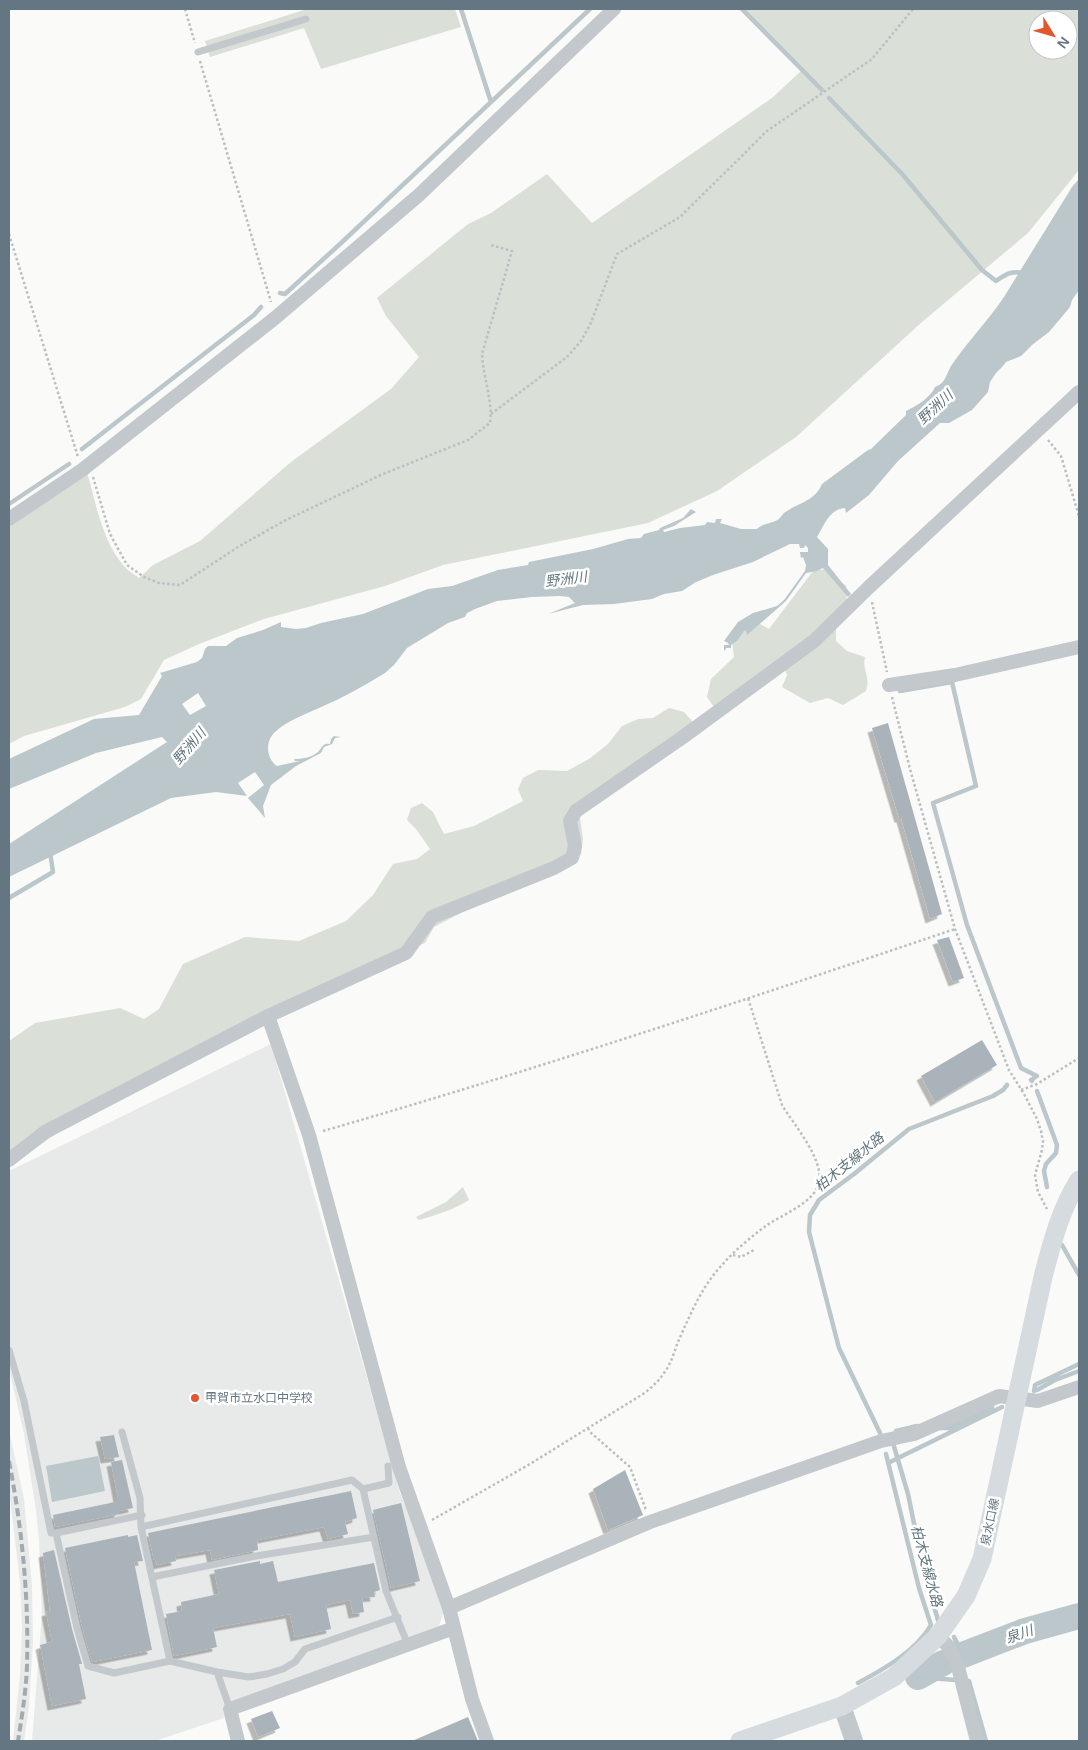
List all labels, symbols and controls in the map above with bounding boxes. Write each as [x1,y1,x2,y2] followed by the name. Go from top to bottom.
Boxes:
[1028,10,1078,60] north arrow
[1054,34,1073,52] text: N
[914,385,957,427] water label: 野洲川
[544,568,590,589] water label: 野洲川
[169,723,210,767] water label: 野洲川
[811,1129,887,1195] water label: 柏木支線水路
[205,1391,313,1405] place label: 甲賀市立水口中学校
[189,1392,201,1404] marker: 甲賀市立水口中学校
[978,1497,1002,1547] street label: 泉水口線
[908,1523,946,1610] water label: 柏木支線水路
[1003,1621,1037,1646] water label: 泉川

